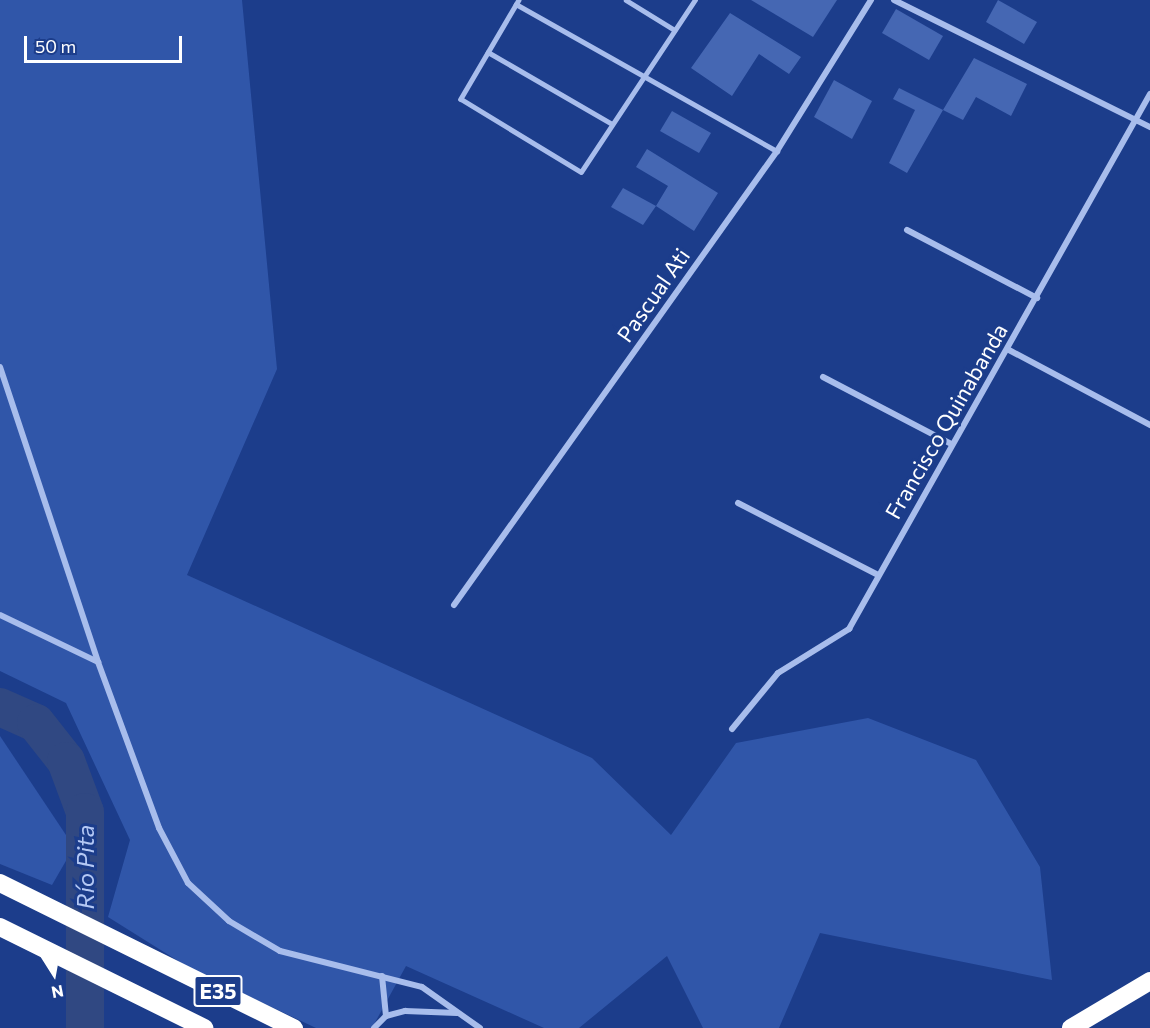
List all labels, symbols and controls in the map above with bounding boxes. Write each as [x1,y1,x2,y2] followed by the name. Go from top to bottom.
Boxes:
[27,24,184,62] scale bar
[35,35,76,57] text: 50 m
[611,243,695,347] street label: Pascual Ati
[879,319,1013,523] street label: Francisco Quinabanda
[71,825,99,909] water label: Río Pita
[24,944,84,1004] north arrow
[192,973,244,1009] road number: E35
[50,982,65,1003] text: N

